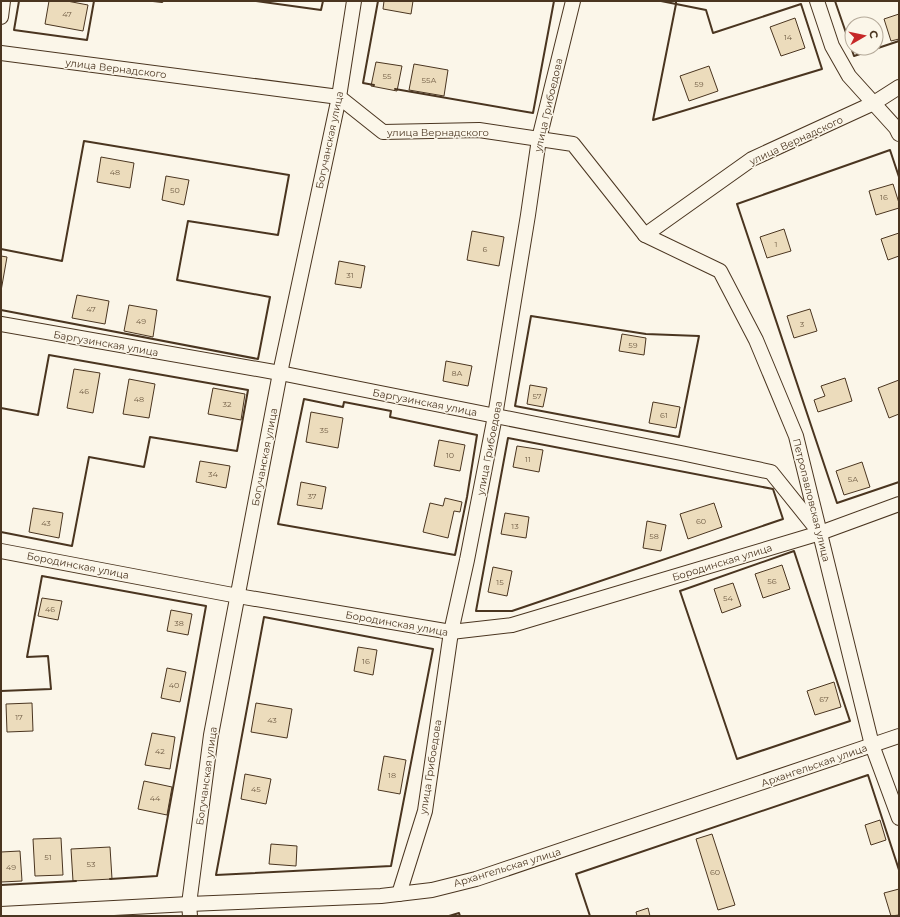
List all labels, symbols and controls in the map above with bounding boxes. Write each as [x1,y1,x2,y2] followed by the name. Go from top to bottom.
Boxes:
[62,9,72,19] house number: 47
[844,16,884,56] north arrow
[866,29,881,39] text: С
[784,32,793,42] house number: 14
[64,56,167,81] street label: улица Вернадского
[531,57,566,154] street label: улица Грибоедова
[382,71,392,81] house number: 55
[422,75,437,85] house number: 55А
[694,79,704,89] house number: 59
[313,90,346,190] street label: Богучанская улица
[746,113,845,168] street label: улица Вернадского
[386,126,489,139] street label: улица Вернадского
[110,167,120,177] house number: 48
[170,185,180,195] house number: 50
[880,192,888,202] house number: 16
[775,239,777,249] house number: 1
[483,244,488,254] house number: 6
[346,270,354,280] house number: 31
[86,304,96,314] house number: 47
[136,316,146,326] house number: 49
[800,319,805,329] house number: 3
[52,328,159,359] street label: Баргузинская улица
[628,340,638,350] house number: 59
[451,368,463,378] house number: 8А
[79,386,89,396] house number: 46
[371,386,478,419] street label: Баргузинская улица
[532,391,542,401] house number: 57
[134,394,144,404] house number: 48
[222,399,232,409] house number: 32
[474,400,505,497] street label: улица Грибоедова
[249,407,280,507] street label: Богучанская улица
[660,410,668,420] house number: 61
[320,425,329,435] house number: 35
[790,437,833,563] street label: Петропавловская улица
[446,450,454,460] house number: 10
[525,454,531,464] house number: 11
[208,469,219,479] house number: 34
[848,474,858,484] house number: 5А
[307,491,317,501] house number: 37
[696,516,706,526] house number: 60
[41,518,51,528] house number: 43
[511,521,519,531] house number: 13
[649,531,659,541] house number: 58
[671,541,774,584] street label: Бородинская улица
[26,549,130,582] street label: Бородинская улица
[767,576,777,586] house number: 56
[496,577,504,587] house number: 15
[723,593,734,603] house number: 54
[45,604,55,614] house number: 46
[345,608,449,639] street label: Бородинская улица
[174,618,184,628] house number: 38
[362,656,370,666] house number: 16
[169,680,179,690] house number: 40
[819,694,829,704] house number: 67
[15,712,23,722] house number: 17
[267,715,277,725] house number: 43
[416,719,444,816] street label: улица Грибоедова
[193,726,220,826] street label: Богучанская улица
[759,741,869,790] street label: Архангельская улица
[155,746,165,756] house number: 42
[388,770,396,780] house number: 18
[251,784,261,794] house number: 45
[150,793,161,803] house number: 44
[452,845,562,890] street label: Архангельская улица
[44,852,52,862] house number: 51
[87,859,96,869] house number: 53
[6,862,16,872] house number: 49
[710,867,720,877] house number: 60

